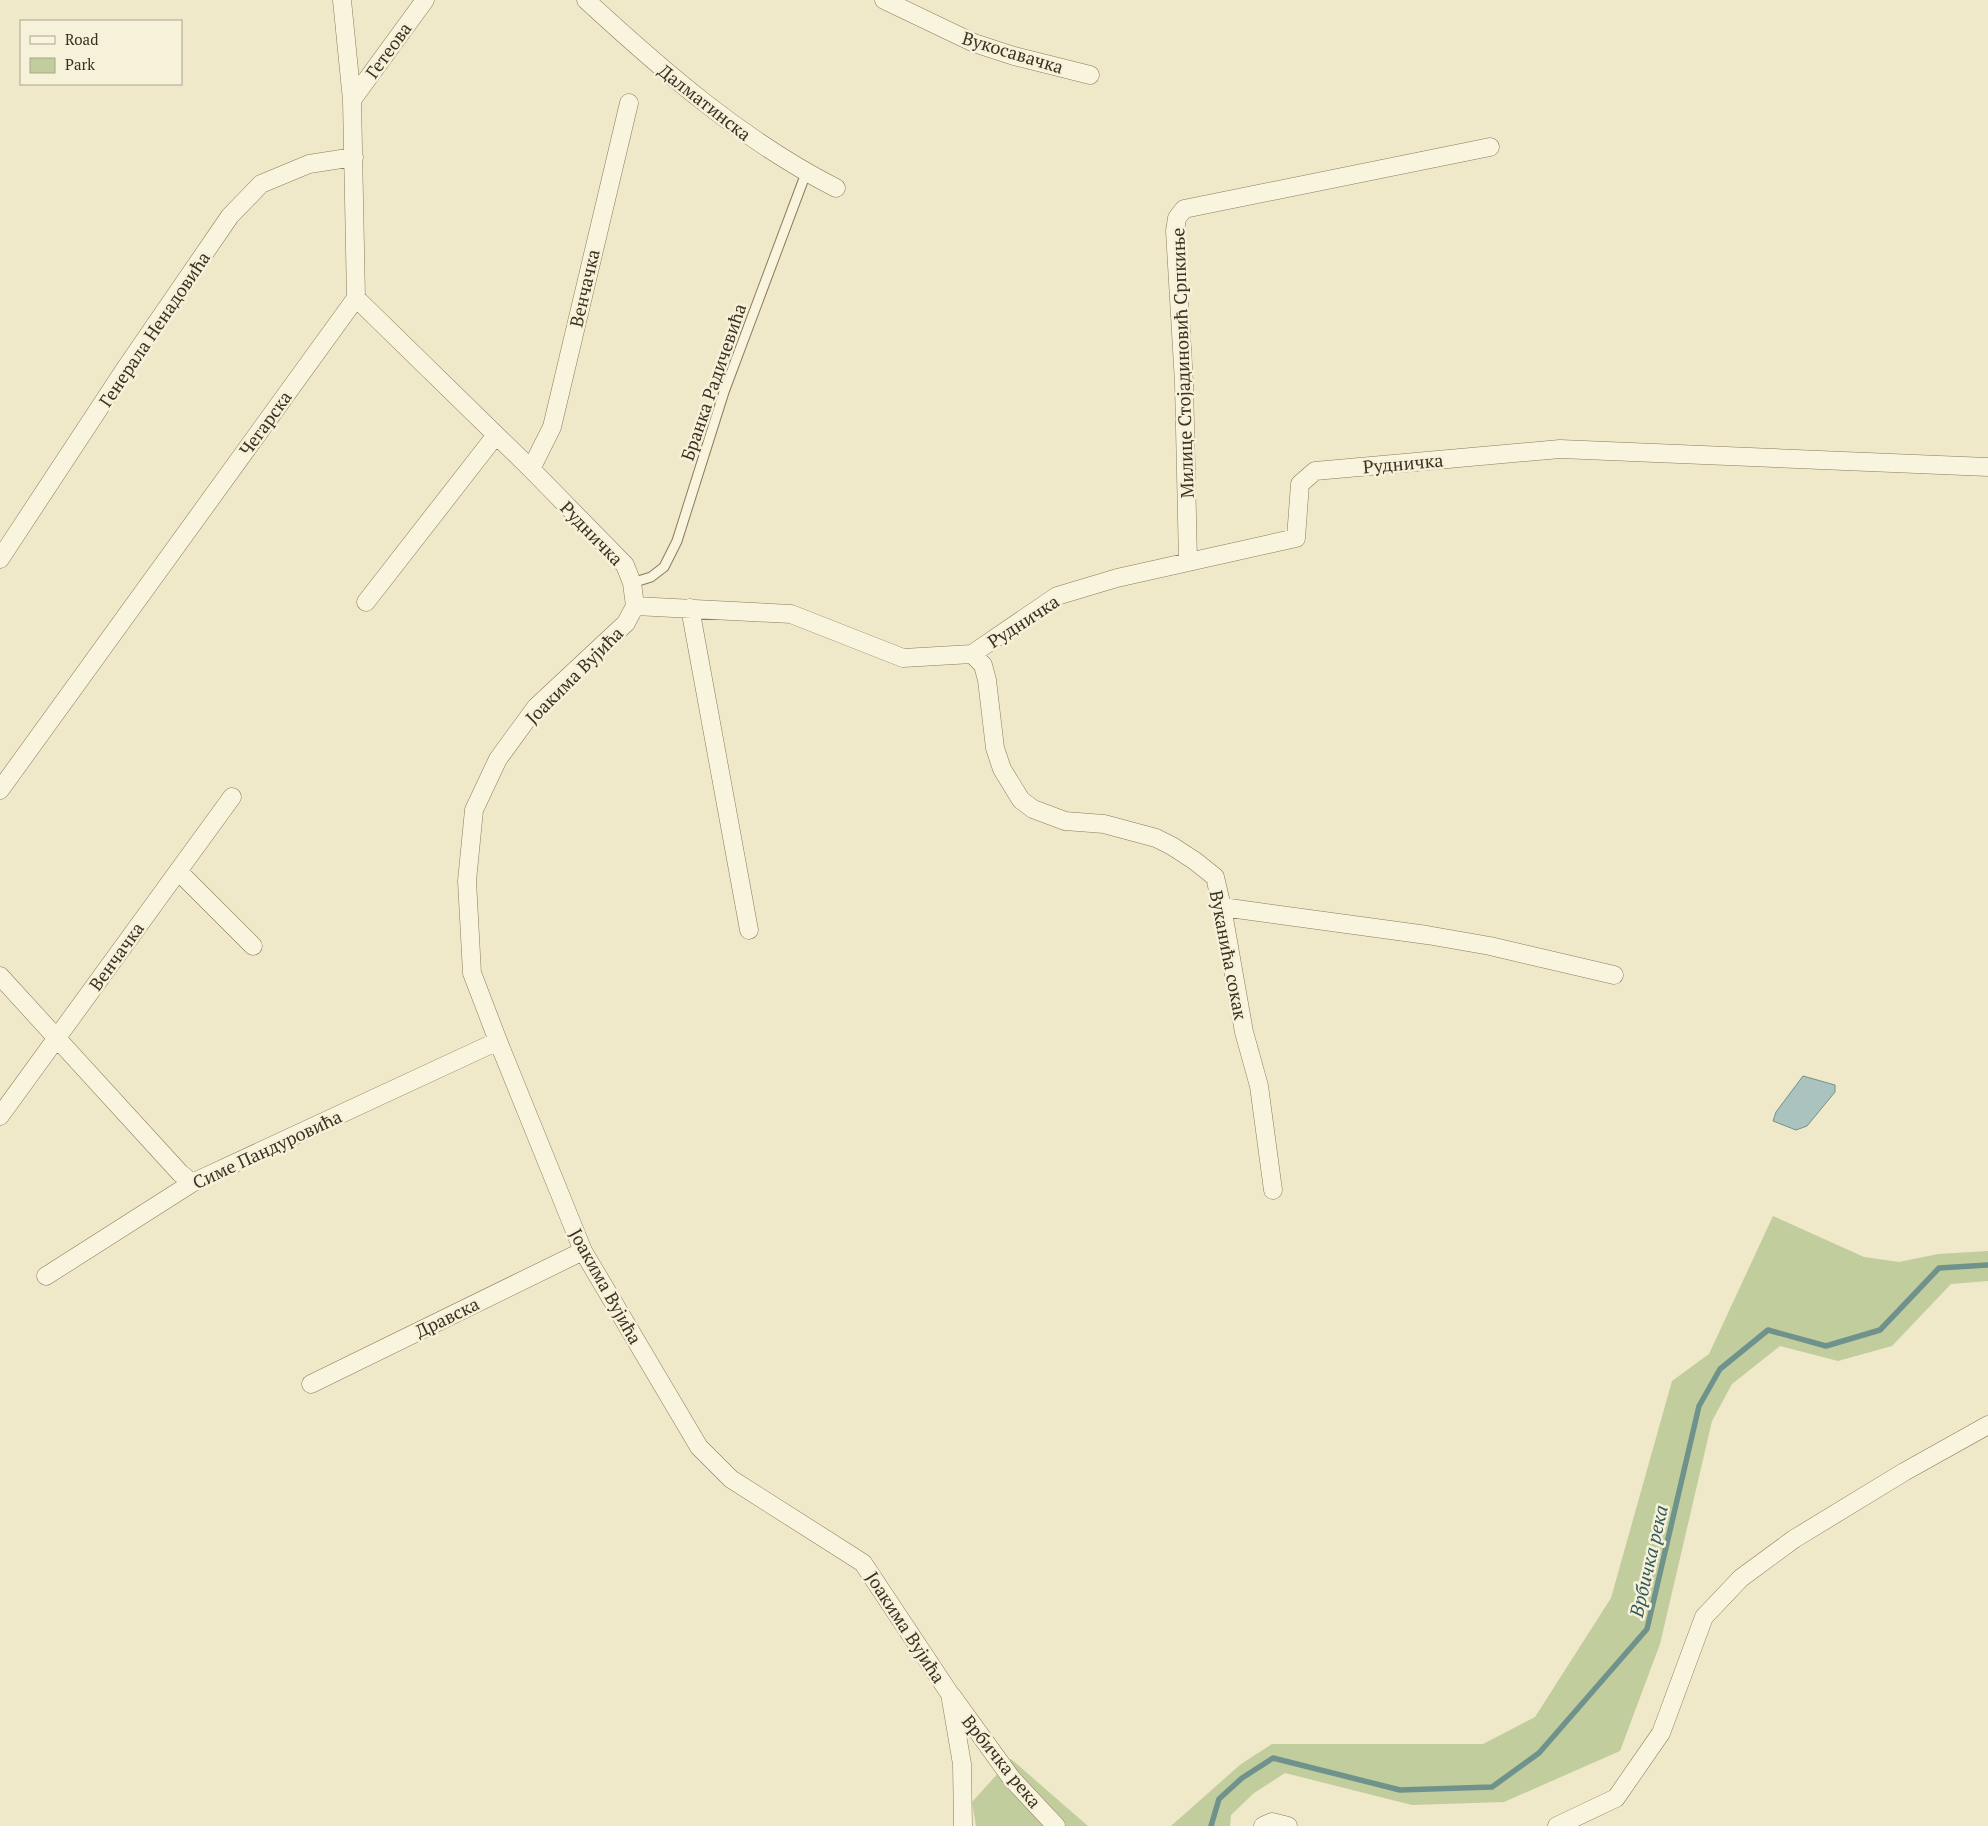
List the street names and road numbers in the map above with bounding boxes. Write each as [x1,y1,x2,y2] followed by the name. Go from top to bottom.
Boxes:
[360,17,416,83] street label: Гетеова
[959,25,1067,79] street label: Вукосавачка
[654,58,756,146] street label: Далматинска
[1165,227,1199,499] street label: Милице Стојадиновић Српкиње
[93,247,215,411] street label: Генерала Ненадовића
[563,247,605,329] street label: Венчачка
[675,300,751,464] street label: Бранка Радичевића
[233,386,297,460] street label: Чегарска
[1362,448,1444,478] street label: Рудничка
[555,496,629,570] street label: Рудничка
[983,589,1063,653] street label: Рудничка
[520,621,628,729] street label: Јоакима Вујића
[1205,888,1253,1022] street label: Вуканића сокак
[83,917,149,995] street label: Венчачка
[189,1104,345,1194] street label: Симе Пандуровића
[564,1224,648,1348] street label: Јоакима Вујића
[411,1291,483,1343] street label: Дравска
[861,1567,951,1687] street label: Јоакима Вујића
[957,1709,1047,1813] street label: Врбичка река

